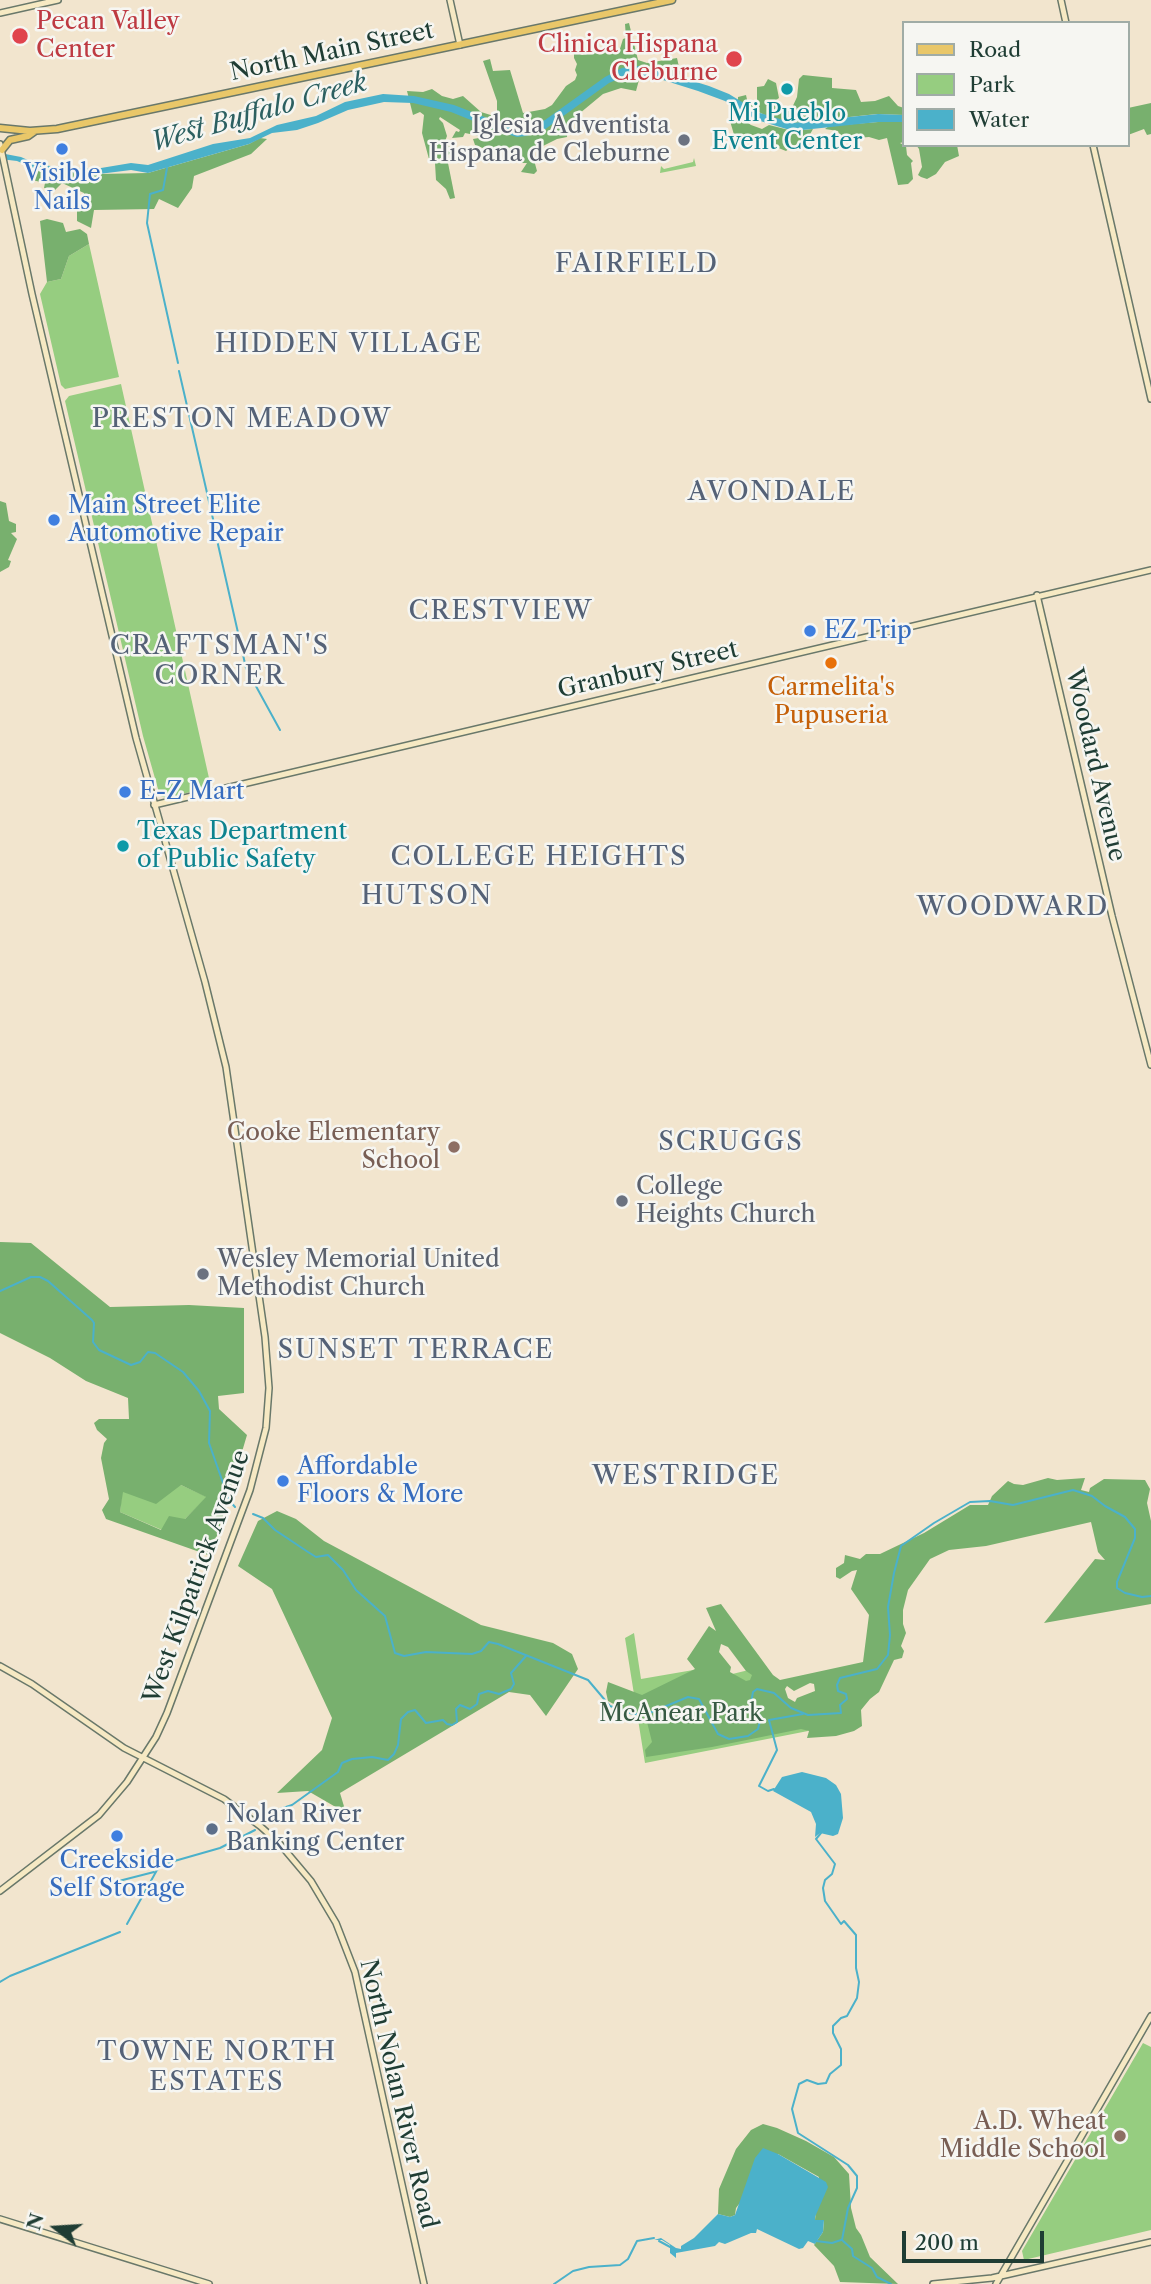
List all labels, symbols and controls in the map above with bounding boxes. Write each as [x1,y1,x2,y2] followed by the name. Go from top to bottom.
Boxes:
[36,8,180,64] place label: Pecan Valley Center
[228,16,436,88] street label: North Main Street
[902,21,1130,147] legend
[10,26,30,46] marker: Pecan Valley Center
[538,31,718,87] place label: Clinica Hispana Cleburne
[969,37,1021,62] text: Road
[724,49,744,69] marker: Clinica Hispana Cleburne
[147,67,371,159] water label: West Buffalo Creek
[969,72,1015,97] text: Park
[779,81,795,97] marker: Mi Pueblo Event Center
[711,100,863,156] place label: Mi Pueblo Event Center
[969,107,1029,132] text: Water
[429,112,670,168] place label: Iglesia Adventista Hispana de Cleburne
[676,132,692,148] marker: Iglesia Adventista Hispana de Cleburne
[54,141,70,157] marker: Visible Nails
[23,160,101,216] place label: Visible Nails
[556,248,718,280] district label: FAIRFIELD
[217,328,481,360] district label: HIDDEN VILLAGE
[93,403,391,435] district label: PRESTON MEADOW
[689,476,855,508] district label: AVONDALE
[68,492,284,548] place label: Main Street Elite Automotive Repair
[46,512,62,528] marker: Main Street Elite Automotive Repair
[410,595,592,627] district label: CRESTVIEW
[824,617,912,645] place label: EZ Trip
[802,623,818,639] marker: EZ Trip
[111,630,329,692] district label: CRAFTSMAN'S CORNER
[555,635,741,705] street label: Granbury Street
[823,655,839,671] marker: Carmelita's Pupuseria
[1059,666,1131,864] street label: Woodard Avenue
[767,674,895,730] place label: Carmelita's Pupuseria
[139,778,244,806] place label: E-Z Mart
[117,784,133,800] marker: E-Z Mart
[137,818,347,874] place label: Texas Department of Public Safety
[115,838,131,854] marker: Texas Department of Public Safety
[392,841,686,873] district label: COLLEGE HEIGHTS
[362,880,492,912] district label: HUTSON
[918,891,1108,923] district label: WOODWARD
[227,1119,440,1175] place label: Cooke Elementary School
[659,1126,803,1158] district label: SCRUGGS
[446,1139,462,1155] marker: Cooke Elementary School
[636,1173,816,1229] place label: College Heights Church
[614,1193,630,1209] marker: College Heights Church
[217,1246,500,1302] place label: Wesley Memorial United Methodist Church
[195,1266,211,1282] marker: Wesley Memorial United Methodist Church
[279,1334,553,1366] district label: SUNSET TERRACE
[138,1446,256,1708] street label: West Kilpatrick Avenue
[297,1453,463,1509] place label: Affordable Floors & More
[593,1460,779,1492] district label: WESTRIDGE
[275,1473,291,1489] marker: Affordable Floors & More
[599,1700,763,1728] park label: McAnear Park
[226,1801,405,1857] place label: Nolan River Banking Center
[204,1821,220,1837] marker: Nolan River Banking Center
[109,1828,125,1844] marker: Creekside Self Storage
[49,1847,185,1903] place label: Creekside Self Storage
[353,1957,443,2231] street label: North Nolan River Road
[98,2036,336,2098] district label: TOWNE NORTH ESTATES
[940,2108,1106,2164] place label: A.D. Wheat Middle School
[1112,2128,1128,2144] marker: A.D. Wheat Middle School
[21,2193,91,2263] north arrow
[22,2210,49,2233] text: N
[906,2218,1048,2262] scale bar
[915,2230,979,2255] text: 200 m

